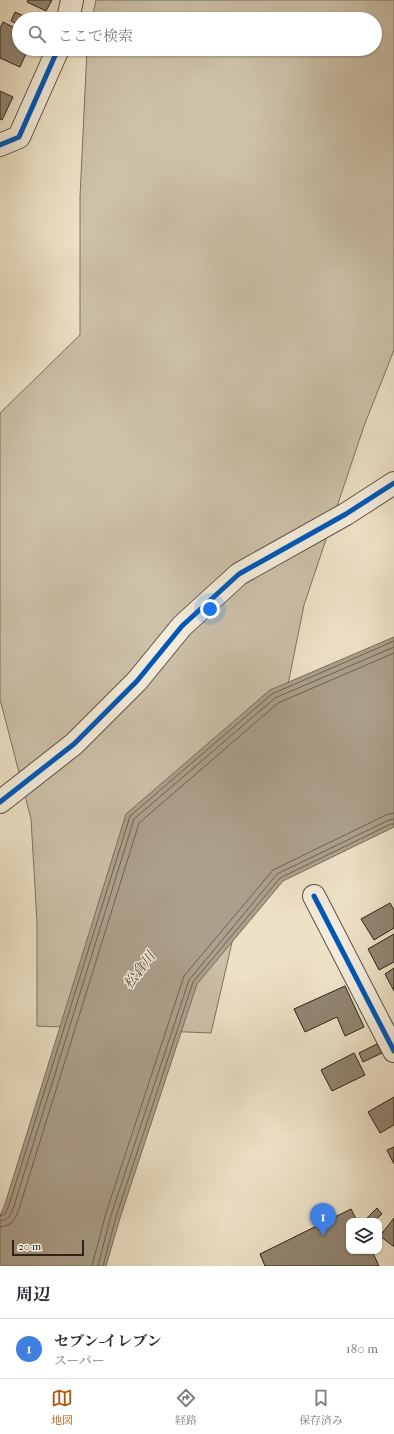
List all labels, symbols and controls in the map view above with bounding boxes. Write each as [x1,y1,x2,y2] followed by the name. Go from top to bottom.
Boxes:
[12,12,382,56] search box
[26,23,48,45] icon: search
[58,27,133,45] text: ここで検索
[200,599,220,619] your location
[120,947,160,992] water label: 松倉川
[310,1203,336,1236] pin: 1
[346,1218,382,1254] map controls
[346,1218,382,1254] button: layers
[12,1238,84,1257] scale bar
[18,1240,41,1253] text: 20 m
[16,1284,50,1304] text: 周辺
[54,1332,162,1350] text: セブン-イレブン
[27,1341,31,1356] text: 1
[346,1341,378,1356] text: 180 m
[54,1353,105,1368] text: スーパー
[51,1387,73,1427] tab: 地図
[175,1387,197,1427] tab: 経路
[299,1387,343,1427] tab: 保存済み

